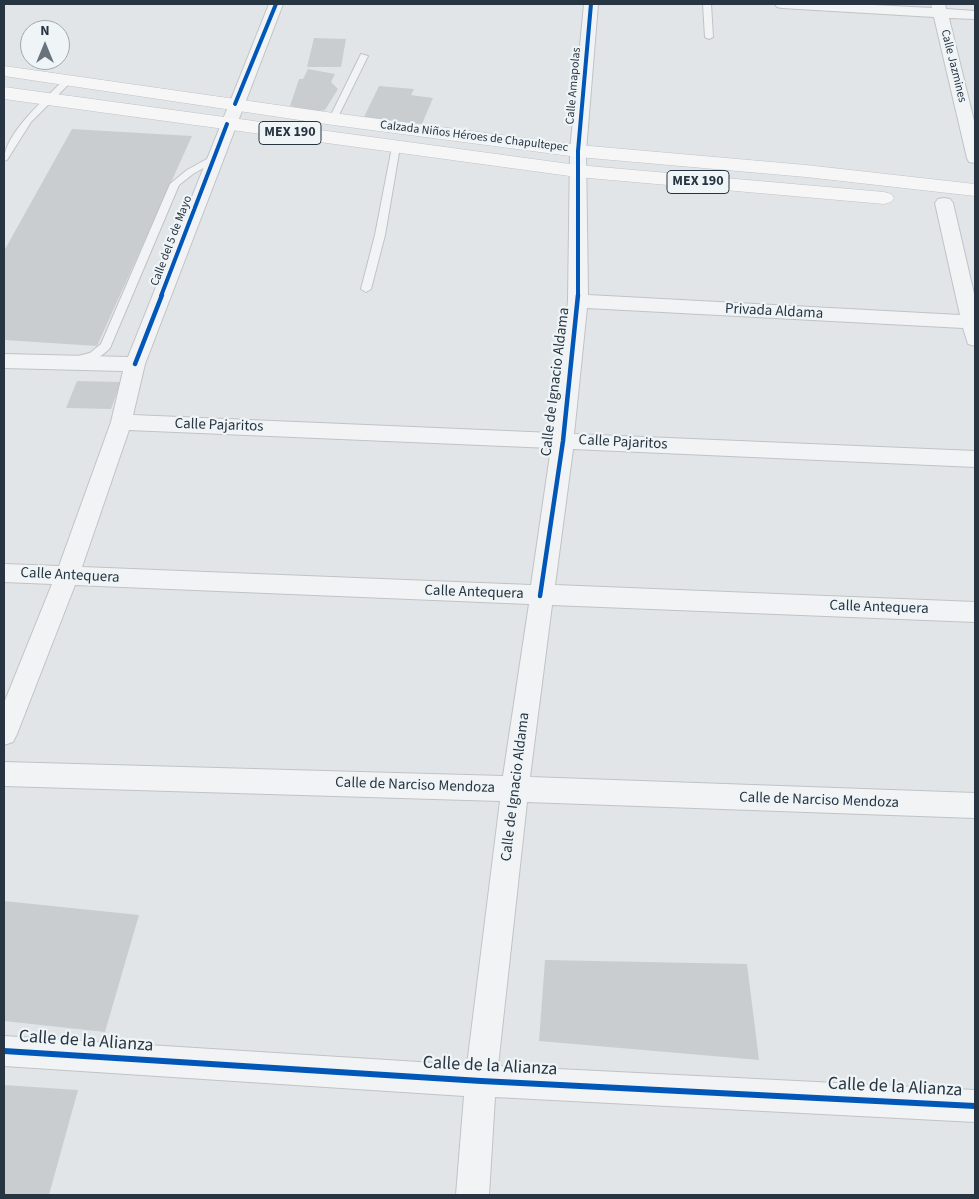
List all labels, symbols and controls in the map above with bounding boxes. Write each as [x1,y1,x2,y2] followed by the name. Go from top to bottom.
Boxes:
[20,20,70,70] north arrow
[40,21,50,41] text: N
[937,28,969,104] street label: Calle Jazmines
[563,47,585,125] street label: Calle Amapolas
[379,118,569,156] street label: Calzada Niños Héroes de Chapultepec
[259,122,321,144] road number: MEX 190
[667,170,729,193] road number: MEX 190
[148,194,196,288] street label: Calle del 5 de Mayo
[724,300,824,324] street label: Privada Aldama
[538,307,574,457] street label: Calle de Ignacio Aldama
[174,415,264,437] street label: Calle Pajaritos
[578,432,668,454] street label: Calle Pajaritos
[20,564,120,588] street label: Calle Antequera
[424,582,524,604] street label: Calle Antequera
[829,597,929,619] street label: Calle Antequera
[498,712,534,862] street label: Calle de Ignacio Aldama
[335,774,495,798] street label: Calle de Narciso Mendoza
[739,789,899,813] street label: Calle de Narciso Mendoza
[18,1027,154,1057] street label: Calle de la Alianza
[422,1053,558,1081] street label: Calle de la Alianza
[827,1074,963,1102] street label: Calle de la Alianza

